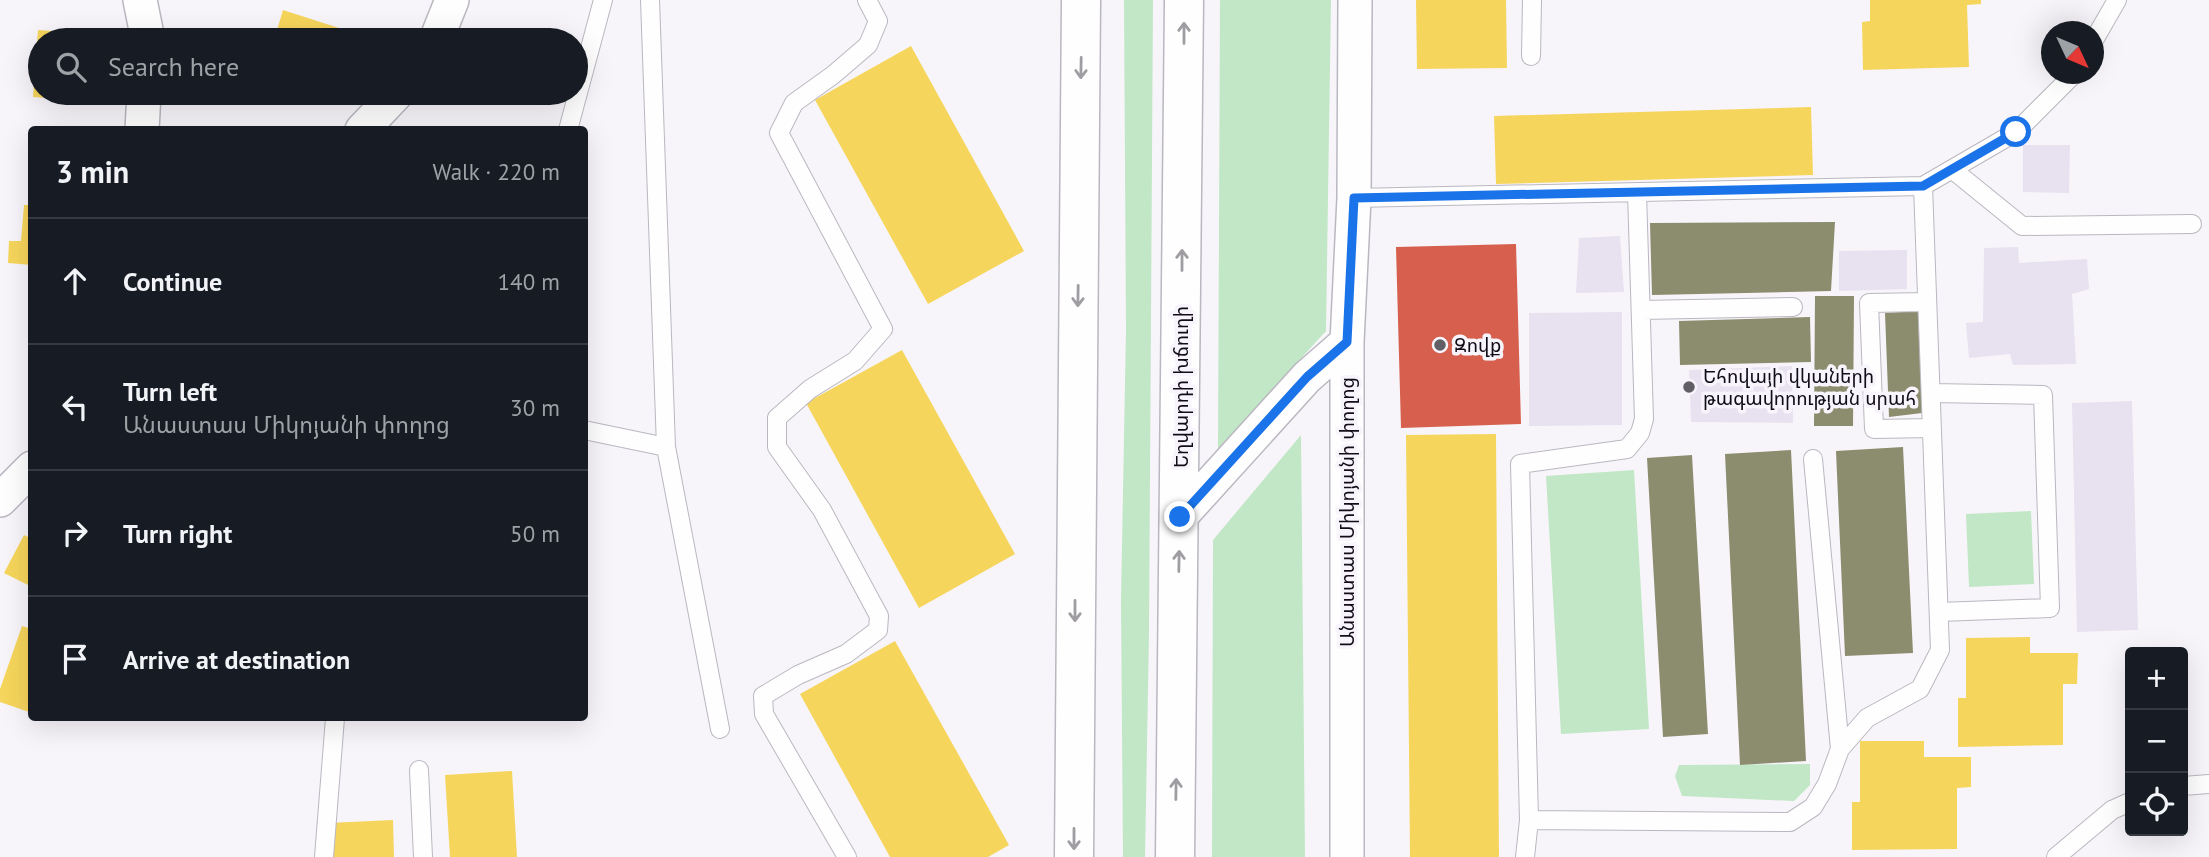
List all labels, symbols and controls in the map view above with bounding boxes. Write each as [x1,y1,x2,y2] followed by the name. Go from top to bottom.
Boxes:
[2041,21,2104,84] north arrow
[1177,22,1190,45] one-way arrow
[28,28,588,105] search box
[52,48,90,86] icon: search
[108,50,239,83] text: Search here
[1074,56,1087,79] one-way arrow
[2000,116,2031,147] route start
[56,152,129,191] text: 3 min
[433,157,560,186] text: Walk · 220 m
[1175,249,1189,272] one-way arrow
[56,262,94,300] icon: ahead
[123,265,222,298] text: Continue
[498,267,560,296] text: 140 m
[1071,284,1085,307] one-way arrow
[1169,306,1193,468] street label: Եղվարդի խճուղի
[1454,333,1501,357] place label: Զովք
[1432,337,1448,353] marker: Զովք
[1703,364,1916,410] place label: Եհովայի վկաների թագավորության սրահ
[123,375,217,408] text: Turn left
[1335,377,1359,647] street label: Անաստաս Միկոյանի փողոց
[1681,379,1697,395] marker: Եհովայի վկաների թագավորության սրահ
[56,388,94,426] icon: left
[510,393,560,422] text: 30 m
[123,410,450,439] text: Անաստաս Միկոյանի փողոց
[1164,501,1195,532] route end
[56,514,94,552] icon: right
[123,517,232,550] text: Turn right
[510,519,560,548] text: 50 m
[1172,550,1186,573] one-way arrow
[1068,599,1082,622] one-way arrow
[56,640,94,678] icon: arrive
[123,643,350,676] text: Arrive at destination
[2125,647,2188,836] map controls
[2125,647,2188,710] button: +
[2125,710,2188,773] button: −
[2125,773,2188,836] button: locate
[1169,778,1182,801] one-way arrow
[1068,827,1081,850] one-way arrow

